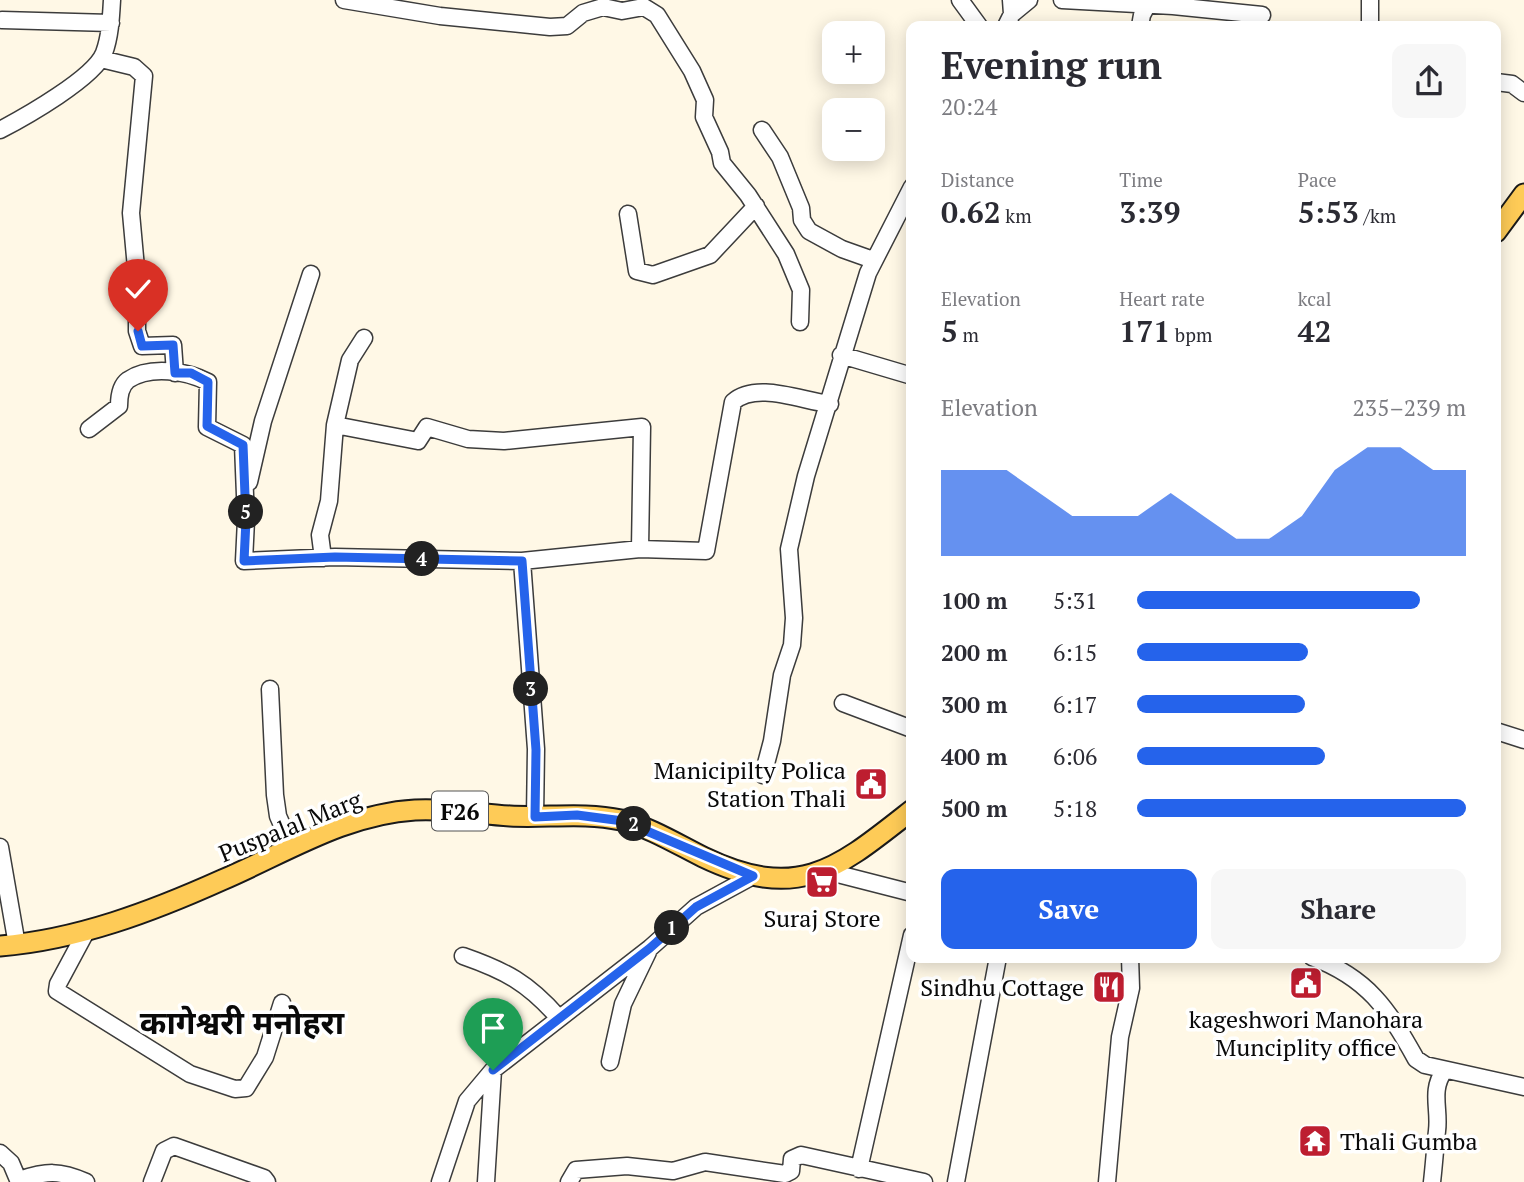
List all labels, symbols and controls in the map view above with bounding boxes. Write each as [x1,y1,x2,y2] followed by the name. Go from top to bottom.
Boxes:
[822,21,885,161] map controls
[822,21,885,84] button: +
[941,40,1162,90] text: Evening run
[1392,44,1466,118] button: share
[941,91,998,122] text: 20:24
[822,98,885,161] button: −
[941,167,1014,192] text: Distance
[1119,167,1163,192] text: Time
[1298,167,1337,192] text: Pace
[941,192,1001,232] text: 0.62
[1119,192,1180,232] text: 3:39
[1298,192,1359,232] text: 5:53
[1001,203,1032,228] text: km
[1359,203,1396,228] text: /km
[108,259,168,331] pin
[119,270,157,308] icon: check
[941,286,1021,311] text: Elevation
[1119,286,1205,311] text: Heart rate
[1298,286,1331,311] text: kcal
[941,311,958,351] text: 5
[1119,311,1170,351] text: 171
[1298,311,1332,351] text: 42
[958,322,979,347] text: m
[1170,322,1212,347] text: bpm
[941,392,1038,423] text: Elevation
[1353,392,1466,423] text: 235–239 m
[229,494,264,530] pin: 5
[240,499,251,524] text: 5
[404,542,440,576] pin: 4
[416,546,427,571] text: 4
[941,585,1007,616] text: 100 m
[1053,585,1097,616] text: 5:31
[941,637,1007,668] text: 200 m
[1053,637,1097,668] text: 6:15
[514,672,548,706] pin: 3
[525,676,536,701] text: 3
[941,689,1007,720] text: 300 m
[1053,689,1097,720] text: 6:17
[941,741,1007,772] text: 400 m
[1053,741,1097,772] text: 6:06
[654,754,846,814] place label: Manicipilty Polica Station Thali
[852,765,890,803] public building icon: Manicipilty Polica Station Thali
[214,783,366,869] street label: Puspalal Marg
[432,792,488,831] road number: F26
[941,793,1007,824] text: 500 m
[1053,793,1097,824] text: 5:18
[616,806,652,842] pin: 2
[628,811,639,836] text: 2
[803,863,841,901] supermarket icon: Suraj Store
[941,869,1197,949] button: Save
[1211,869,1466,949] button: Share
[763,902,881,934] place label: Suraj Store
[654,911,690,946] pin: 1
[666,915,677,940] text: 1
[1287,964,1325,1002] public building icon: kageshwori Manohara Munciplity office
[1090,968,1128,1006] restaurant icon: Sindhu Cottage
[920,971,1084,1003] place label: Sindhu Cottage
[463,998,523,1070] pin
[140,1001,345,1043] district label: कागेश्वरी मनोहरा
[1189,1003,1423,1063] place label: kageshwori Manohara Munciplity office
[474,1009,512,1047] icon: arrive
[1296,1122,1334,1160] temple icon: Thali Gumba
[1340,1125,1478,1157] place label: Thali Gumba

